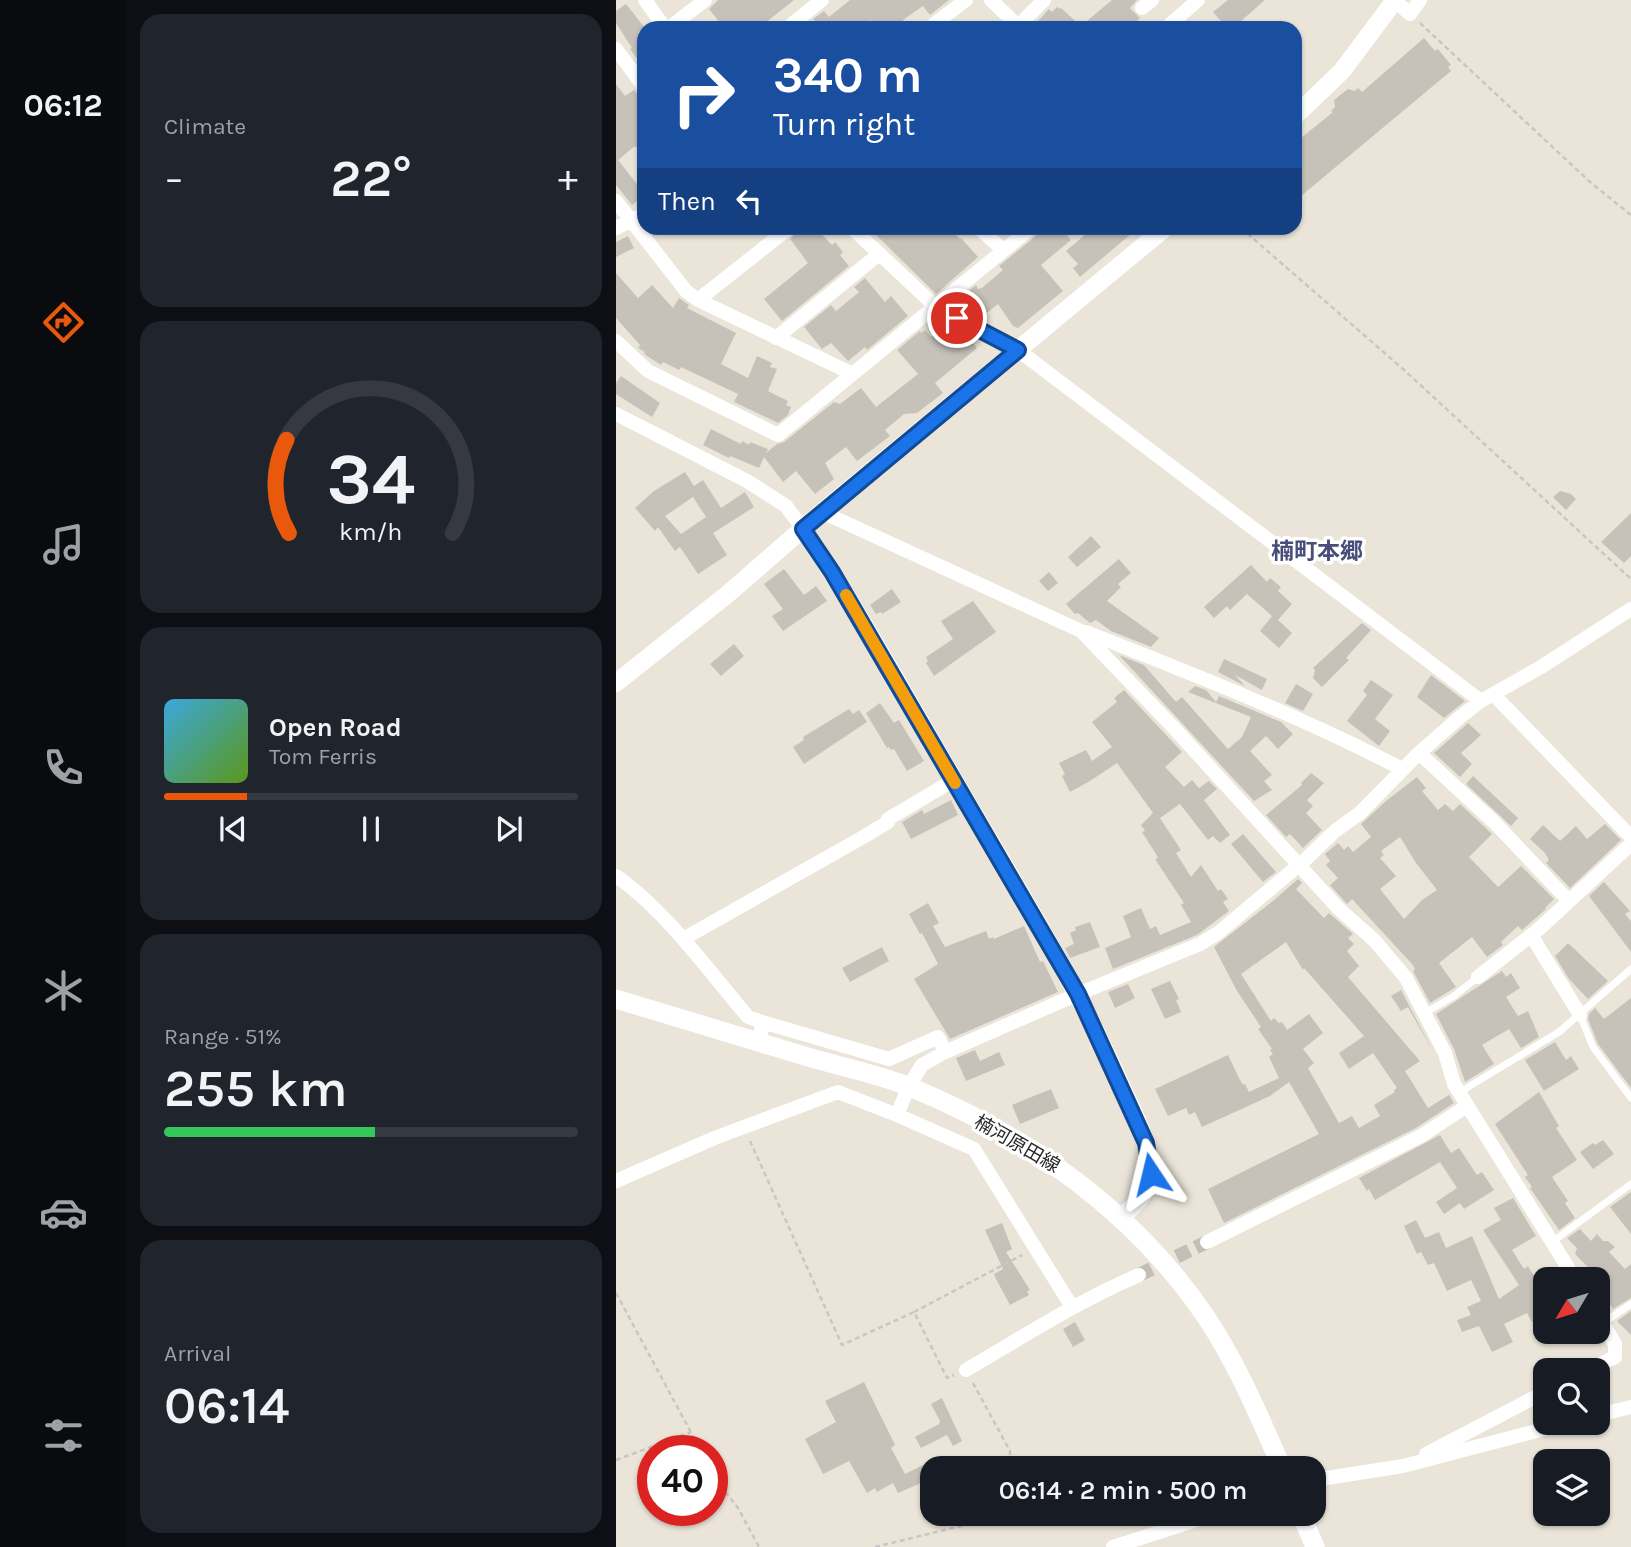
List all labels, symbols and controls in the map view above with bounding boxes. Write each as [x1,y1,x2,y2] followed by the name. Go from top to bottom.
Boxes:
[773,47,923,104] text: 340 m
[658,49,749,140] icon: right
[23,87,103,124] text: 06:12
[773,106,915,143] text: Turn right
[164,113,246,140] text: Climate
[330,148,412,209] text: 22°
[164,156,184,201] text: −
[558,156,578,201] text: +
[730,182,768,220] icon: left
[658,186,716,217] text: Then
[927,288,987,348] pin
[39,298,88,347] icon: directions
[938,299,976,337] icon: arrive
[327,436,415,521] text: 34
[339,517,403,546] text: km/h
[39,520,88,569] icon: music
[1271,538,1363,565] district label: 楠町本郷
[269,712,402,743] text: Open Road
[39,743,88,792] icon: phone
[269,743,377,770] text: Tom Ferris
[214,810,252,848] icon: previous
[352,810,390,848] icon: pause
[490,810,528,848] icon: next
[39,966,88,1015] icon: climate
[164,1023,282,1050] text: Range · 51%
[164,1058,348,1119] text: 255 km
[970,1111,1064,1177] street label: 楠河原田線
[1114,1137,1188,1211] position arrow
[39,1188,88,1237] icon: car
[1533,1267,1610,1344] north arrow
[1533,1267,1610,1526] map controls
[164,1340,231,1367] text: Arrival
[1533,1358,1610,1435] button: search
[164,1375,289,1436] text: 06:14
[39,1411,88,1460] icon: filters
[637,1435,728,1526] speed limit sign: 40
[1533,1449,1610,1526] button: layers
[999,1475,1247,1506] text: 06:14 · 2 min · 500 m

